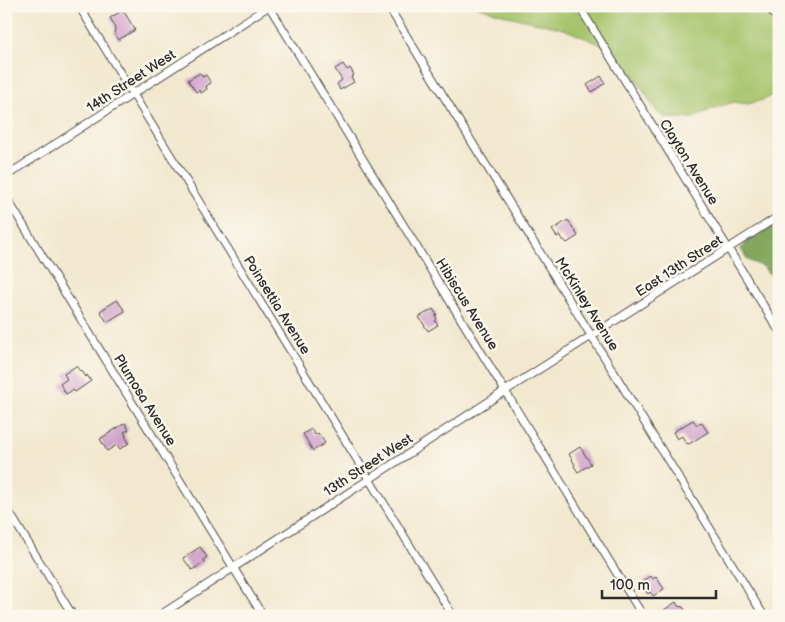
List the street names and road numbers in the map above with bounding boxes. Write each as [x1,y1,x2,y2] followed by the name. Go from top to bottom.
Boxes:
[83,46,179,116] street label: 14th Street West
[656,116,722,208] street label: Clayton Avenue
[632,231,726,300] street label: East 13th Street
[240,253,314,357] street label: Poinsettia Avenue
[551,254,623,354] street label: McKinley Avenue
[432,255,502,353] street label: Hibiscus Avenue
[110,351,180,449] street label: Plumosa Avenue
[320,430,416,500] street label: 13th Street West

